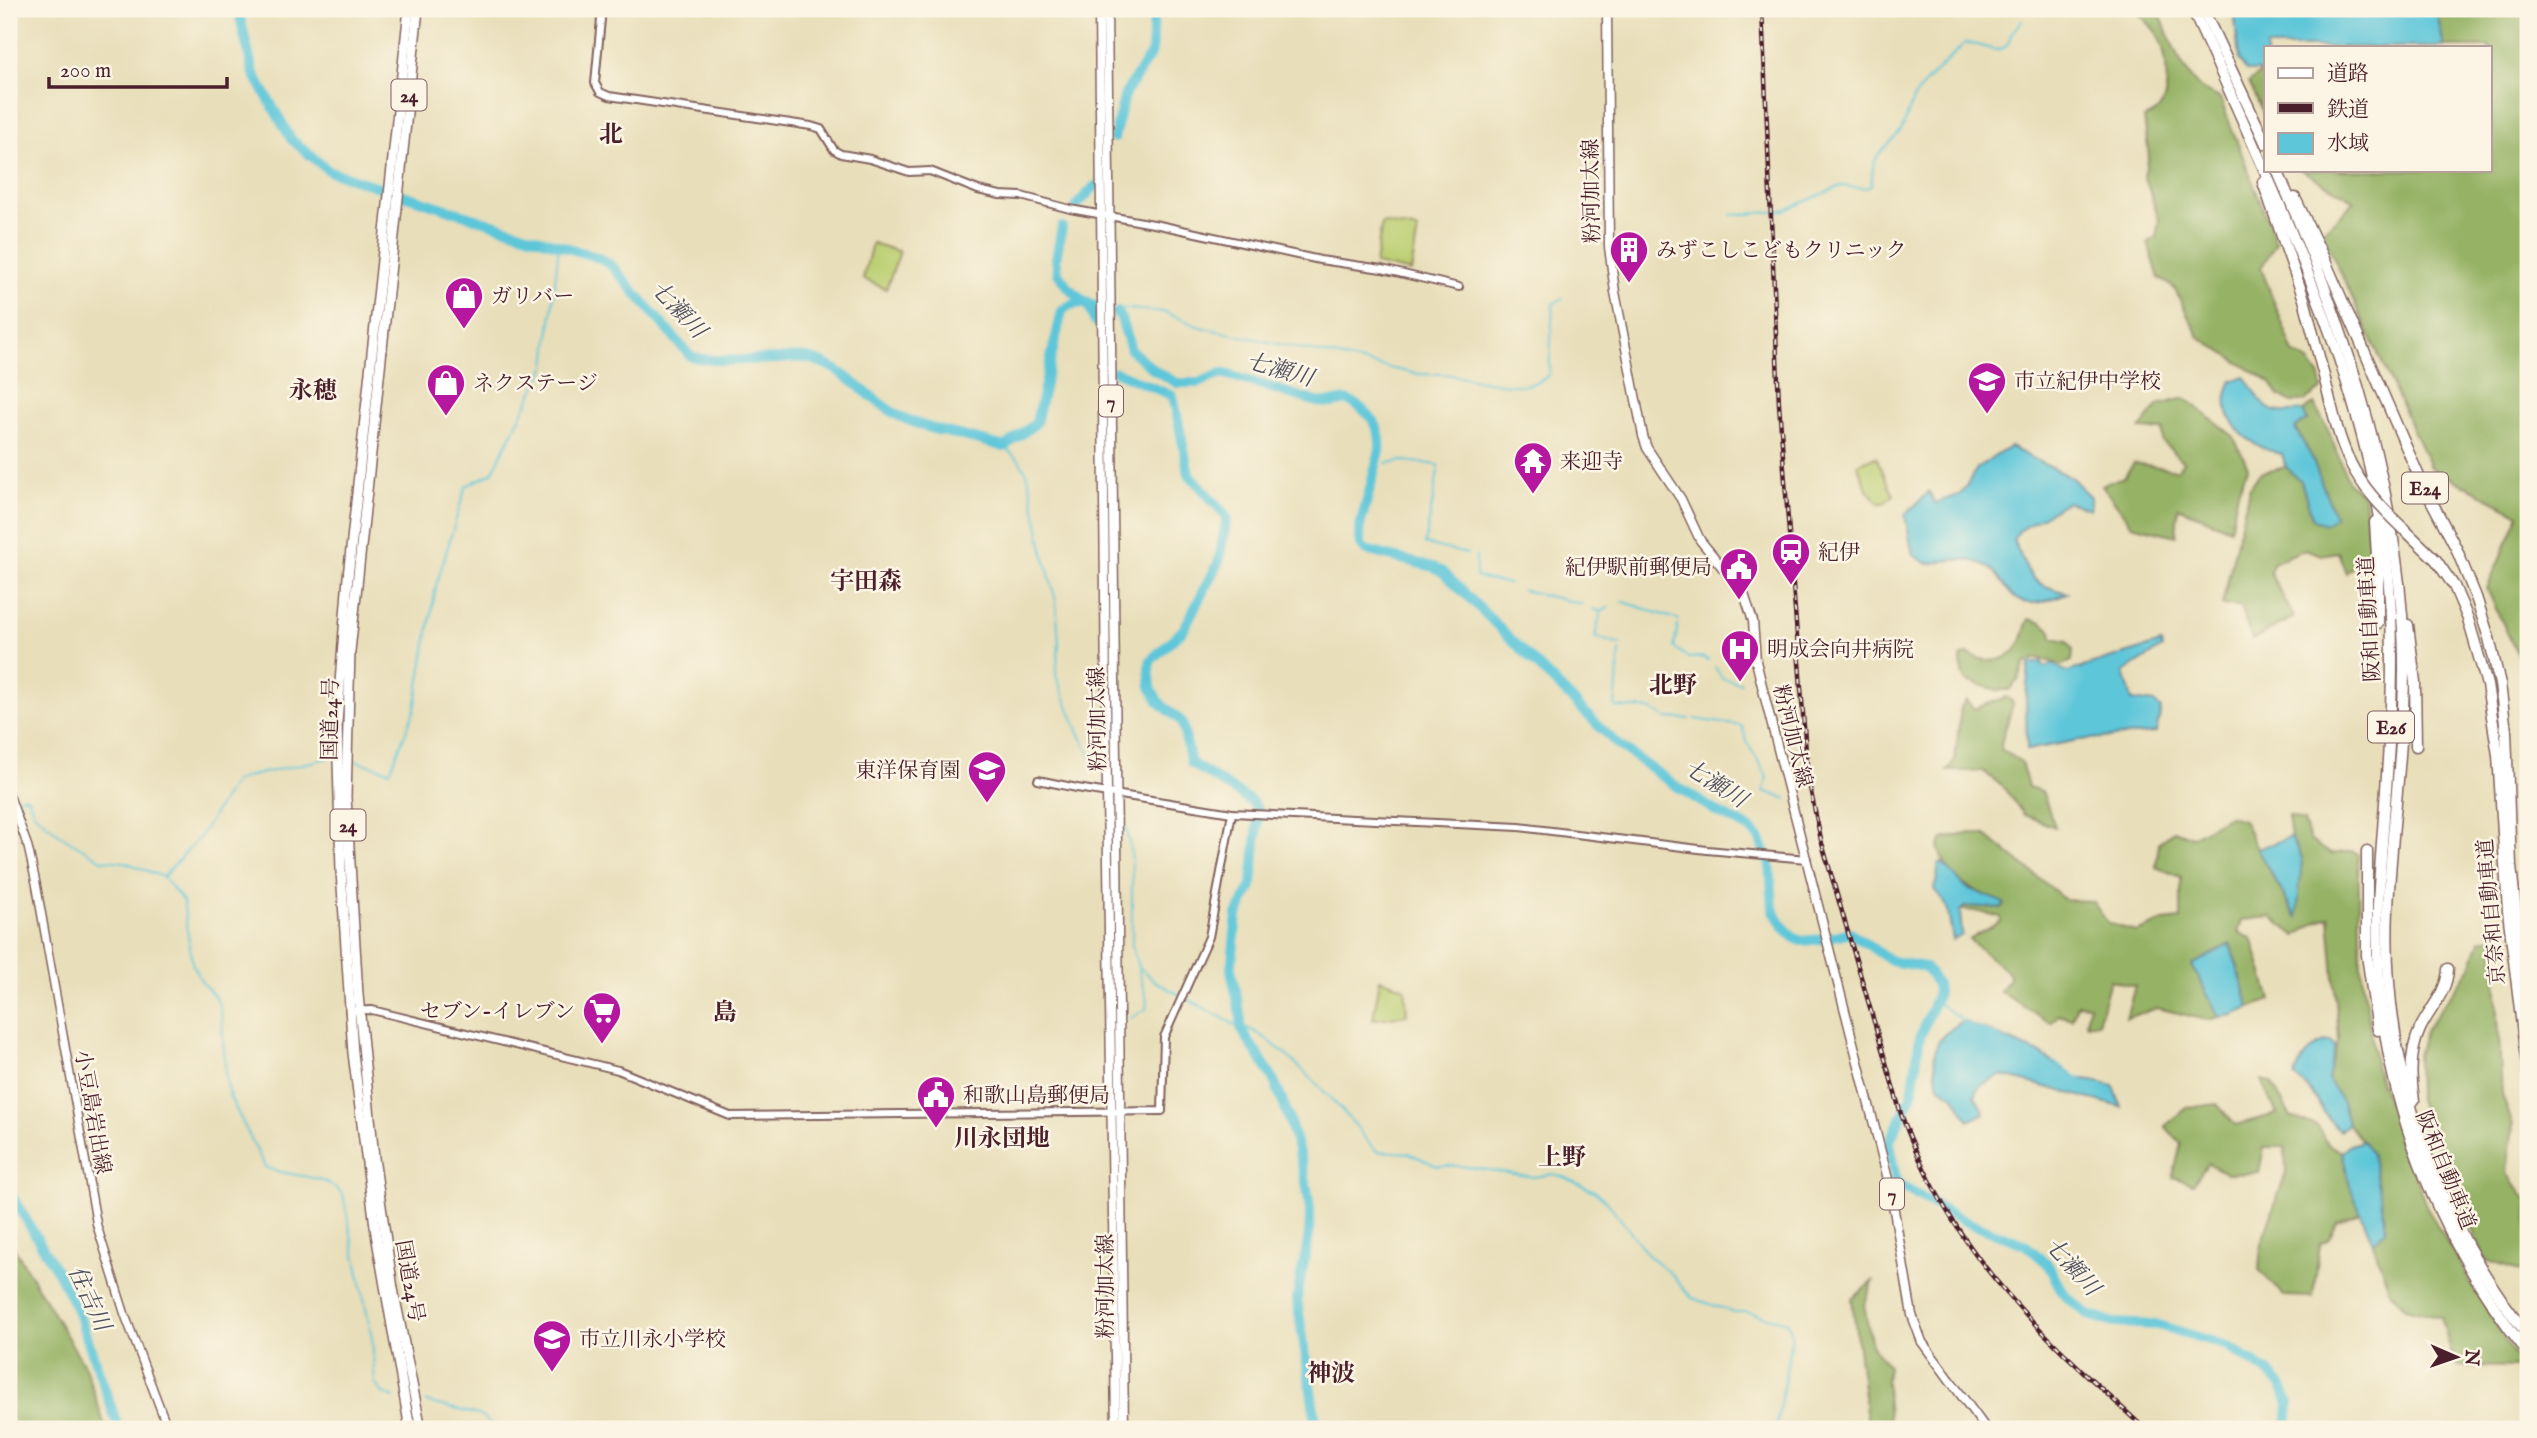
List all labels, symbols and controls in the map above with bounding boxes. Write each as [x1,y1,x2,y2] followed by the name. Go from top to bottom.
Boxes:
[49,46,228,90] scale bar
[2264,46,2492,172] legend
[60,58,111,85] text: 200 m
[2327,61,2369,88] text: 道路
[392,80,426,110] road number: 24
[2327,97,2369,124] text: 鉄道
[599,120,623,151] district label: 北
[2327,131,2369,158] text: 水域
[1578,138,1607,244] street label: 粉河加太線
[1608,229,1650,284] building icon: みずこしこどもクリニック
[1656,238,1907,265] place label: みずこしこどもクリニック
[443,275,485,330] shop icon: ガリバー
[644,275,714,347] water label: 七瀬川
[491,284,574,311] place label: ガリバー
[1242,347,1320,395] water label: 七瀬川
[1966,360,2008,415] school or university icon: 市立紀伊中学校
[425,362,467,417] shop icon: ネクステージ
[2014,369,2161,396] place label: 市立紀伊中学校
[473,371,598,398] place label: ネクステージ
[289,376,337,407] district label: 永穂
[1099,386,1123,416] road number: 7
[1512,440,1554,495] temple icon: 来迎寺
[1560,449,1623,476] place label: 来迎寺
[2402,472,2448,503] road number: E24
[1770,531,1812,586] station icon: 紀伊
[1818,540,1860,567] place label: 紀伊
[1718,546,1760,601] public building icon: 紀伊駅前郵便局
[1565,555,1712,582] place label: 紀伊駅前郵便局
[2354,555,2387,683] street label: 阪和自動車道
[830,567,902,598] district label: 宇田森
[1719,628,1761,683] hospital icon: 明成会向井病院
[1767,637,1914,664] place label: 明成会向井病院
[1084,666,1113,772] street label: 粉河加太線
[1649,671,1697,702] district label: 北野
[317,677,346,761] street label: 国道24号
[1766,682,1817,791] street label: 粉河加太線
[2368,712,2414,742] road number: E26
[966,749,1008,804] school or university icon: 東洋保育園
[1678,754,1755,816] water label: 七瀬川
[855,758,960,785] place label: 東洋保育園
[330,810,366,840] road number: 24
[2473,837,2512,986] street label: 京奈和自動車道
[581,990,623,1045] supermarket icon: セブン-イレブン
[713,998,737,1029] district label: 島
[420,999,575,1026] place label: セブン-イレブン
[67,1048,116,1177] street label: 小豆島岩出線
[915,1074,957,1129] public building icon: 和歌山島郵便局
[963,1083,1110,1110] place label: 和歌山島郵便局
[2408,1107,2481,1234] street label: 阪和自動車道
[954,1124,1050,1155] district label: 川永団地
[1538,1143,1586,1174] district label: 上野
[1880,1178,1904,1210] road number: 7
[2038,1232,2108,1305] water label: 七瀬川
[1093,1234,1120,1339] street label: 粉河加太線
[388,1238,429,1325] street label: 国道24号
[61,1261,118,1339] water label: 住吉川
[531,1318,573,1373] school or university icon: 市立川永小学校
[2422,1322,2492,1392] north arrow
[579,1327,726,1354] place label: 市立川永小学校
[2459,1348,2483,1367] text: N
[1307,1359,1355,1390] district label: 神波

